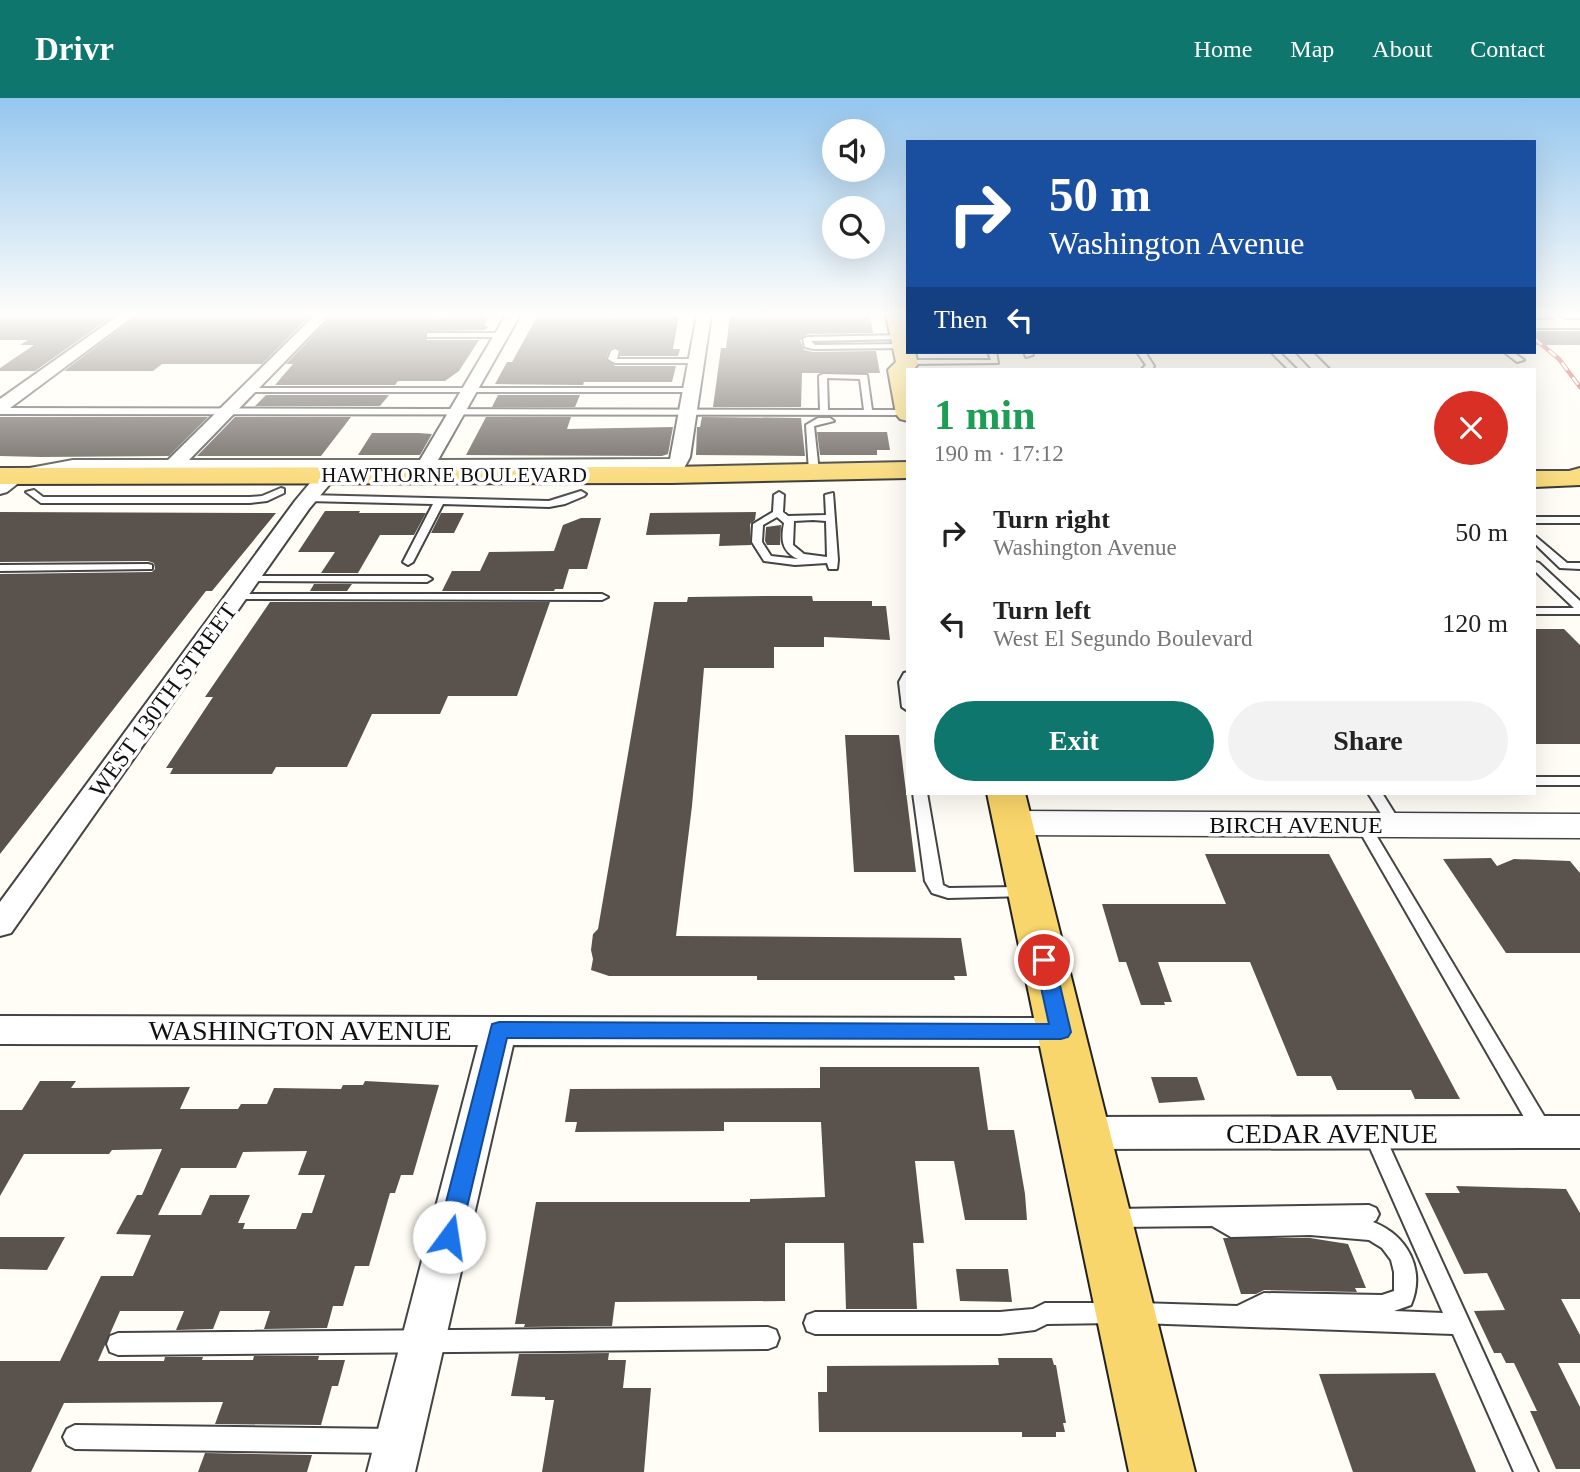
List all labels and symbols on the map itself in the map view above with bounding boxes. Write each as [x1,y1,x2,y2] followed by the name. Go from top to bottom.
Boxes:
[321,463,587,487] street label: HAWTHORNE BOULEVARD
[84,598,242,802] street label: WEST 130TH STREET
[1209,812,1383,838] street label: BIRCH AVENUE
[1014,930,1074,990] pin
[148,1015,452,1046] street label: WASHINGTON AVENUE
[1226,1118,1438,1149] street label: CEDAR AVENUE
[412,1200,486,1274] position arrow

